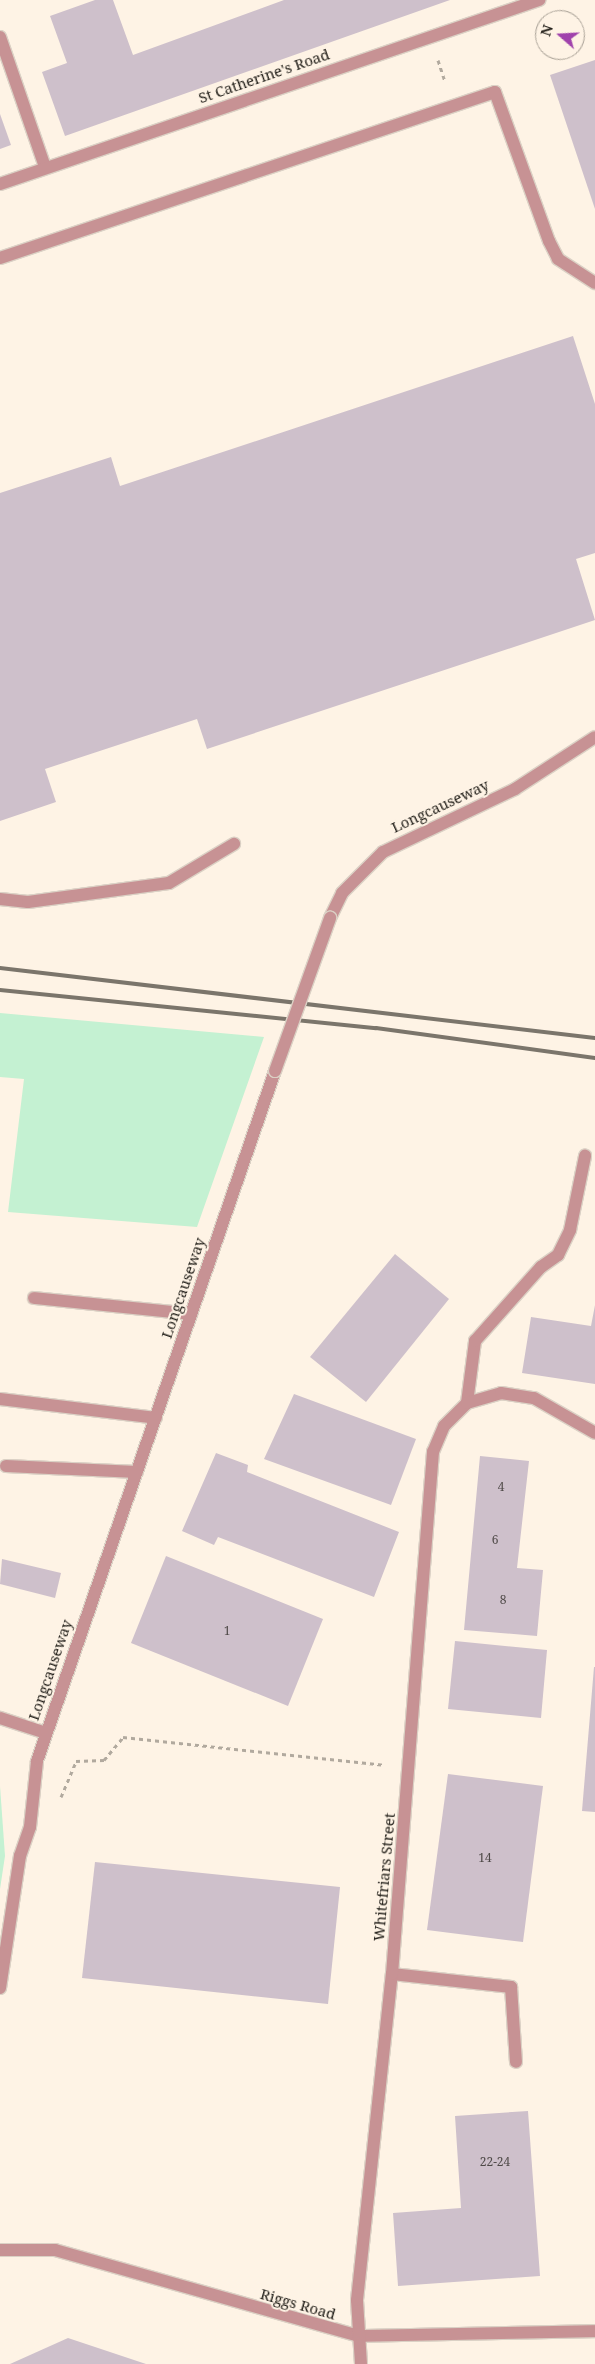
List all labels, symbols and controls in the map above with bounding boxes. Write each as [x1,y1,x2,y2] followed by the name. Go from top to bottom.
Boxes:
[535,10,585,60] north arrow
[536,22,557,39] text: N
[196,45,332,107] street label: St Catherine's Road
[388,776,492,836] street label: Longcauseway
[157,1235,209,1341] street label: Longcauseway
[498,1480,504,1494] house number: 4
[492,1533,498,1547] house number: 6
[500,1593,506,1607] house number: 8
[24,1617,76,1723] street label: Longcauseway
[224,1624,230,1638] house number: 1
[369,1812,399,1942] street label: Whitefriars Street
[478,1851,492,1865] house number: 14
[480,2155,510,2169] house number: 22-24
[258,2285,338,2323] street label: Riggs Road

